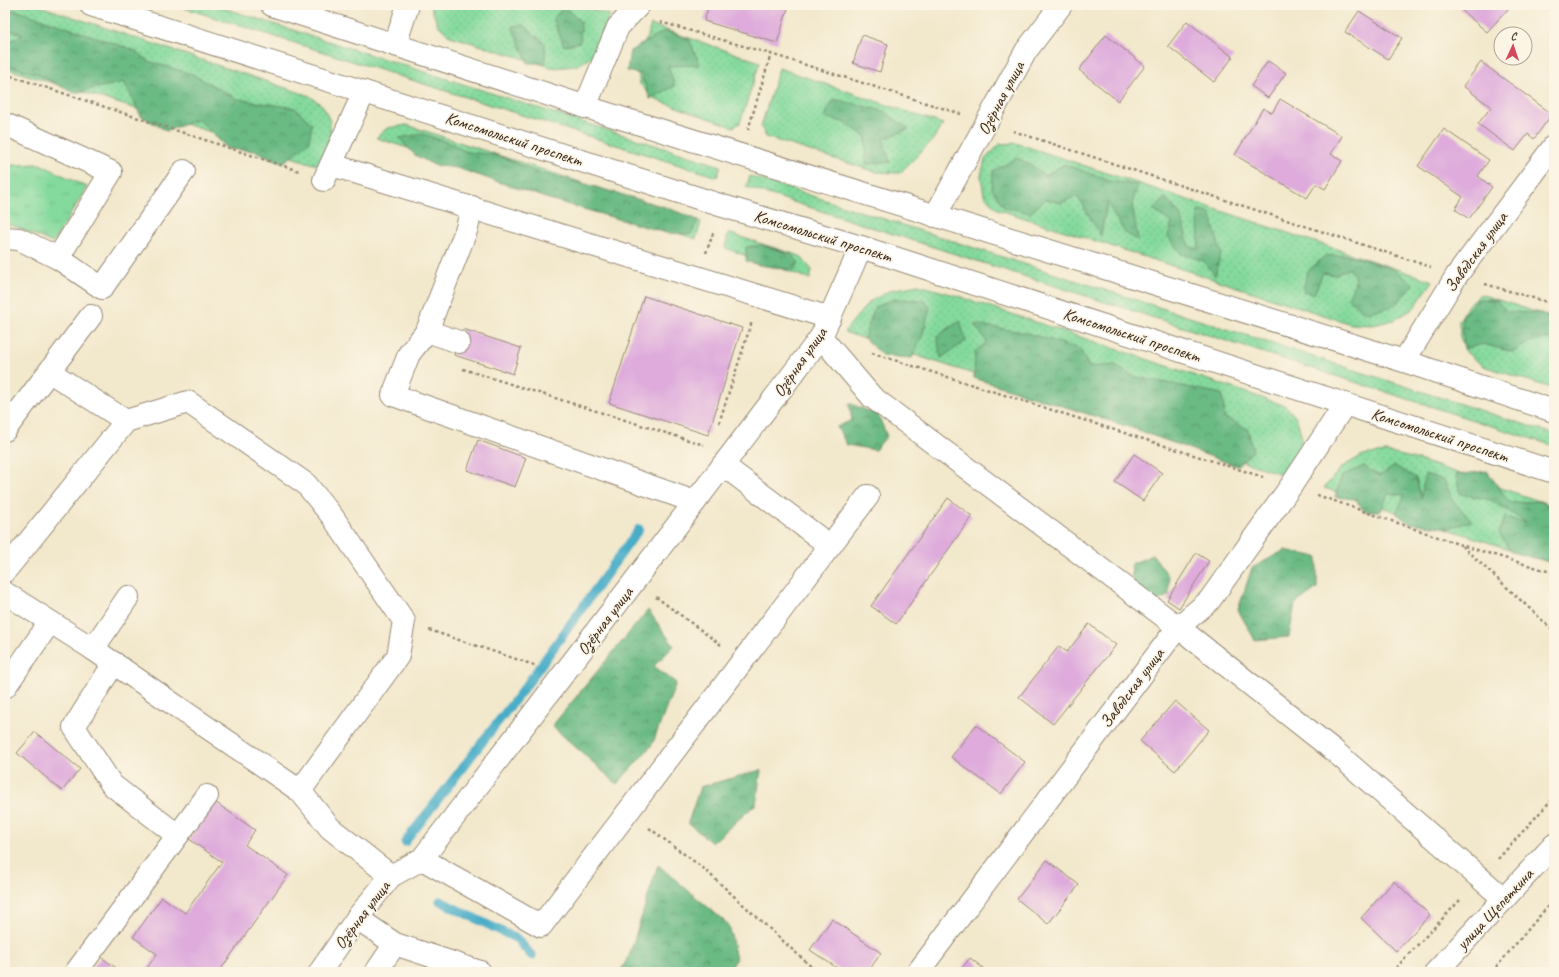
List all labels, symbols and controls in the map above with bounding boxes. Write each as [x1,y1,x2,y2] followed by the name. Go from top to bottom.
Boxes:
[1493,26,1533,66] north arrow
[1510,29,1518,43] text: С
[973,57,1031,139] street label: Озёрная улица
[443,107,586,171] street label: Комсомольский проспект
[752,205,895,267] street label: Комсомольский проспект
[1440,206,1513,296] street label: Заводская улица
[1061,303,1204,367] street label: Комсомольский проспект
[768,322,833,401] street label: Озёрная улица
[1369,403,1512,467] street label: Комсомольский проспект
[573,582,639,660] street label: Озёрная улица
[1095,643,1170,732] street label: Заводская улица
[1451,863,1539,955] street label: улица Щепеткина
[330,876,396,954] street label: Озёрная улица

